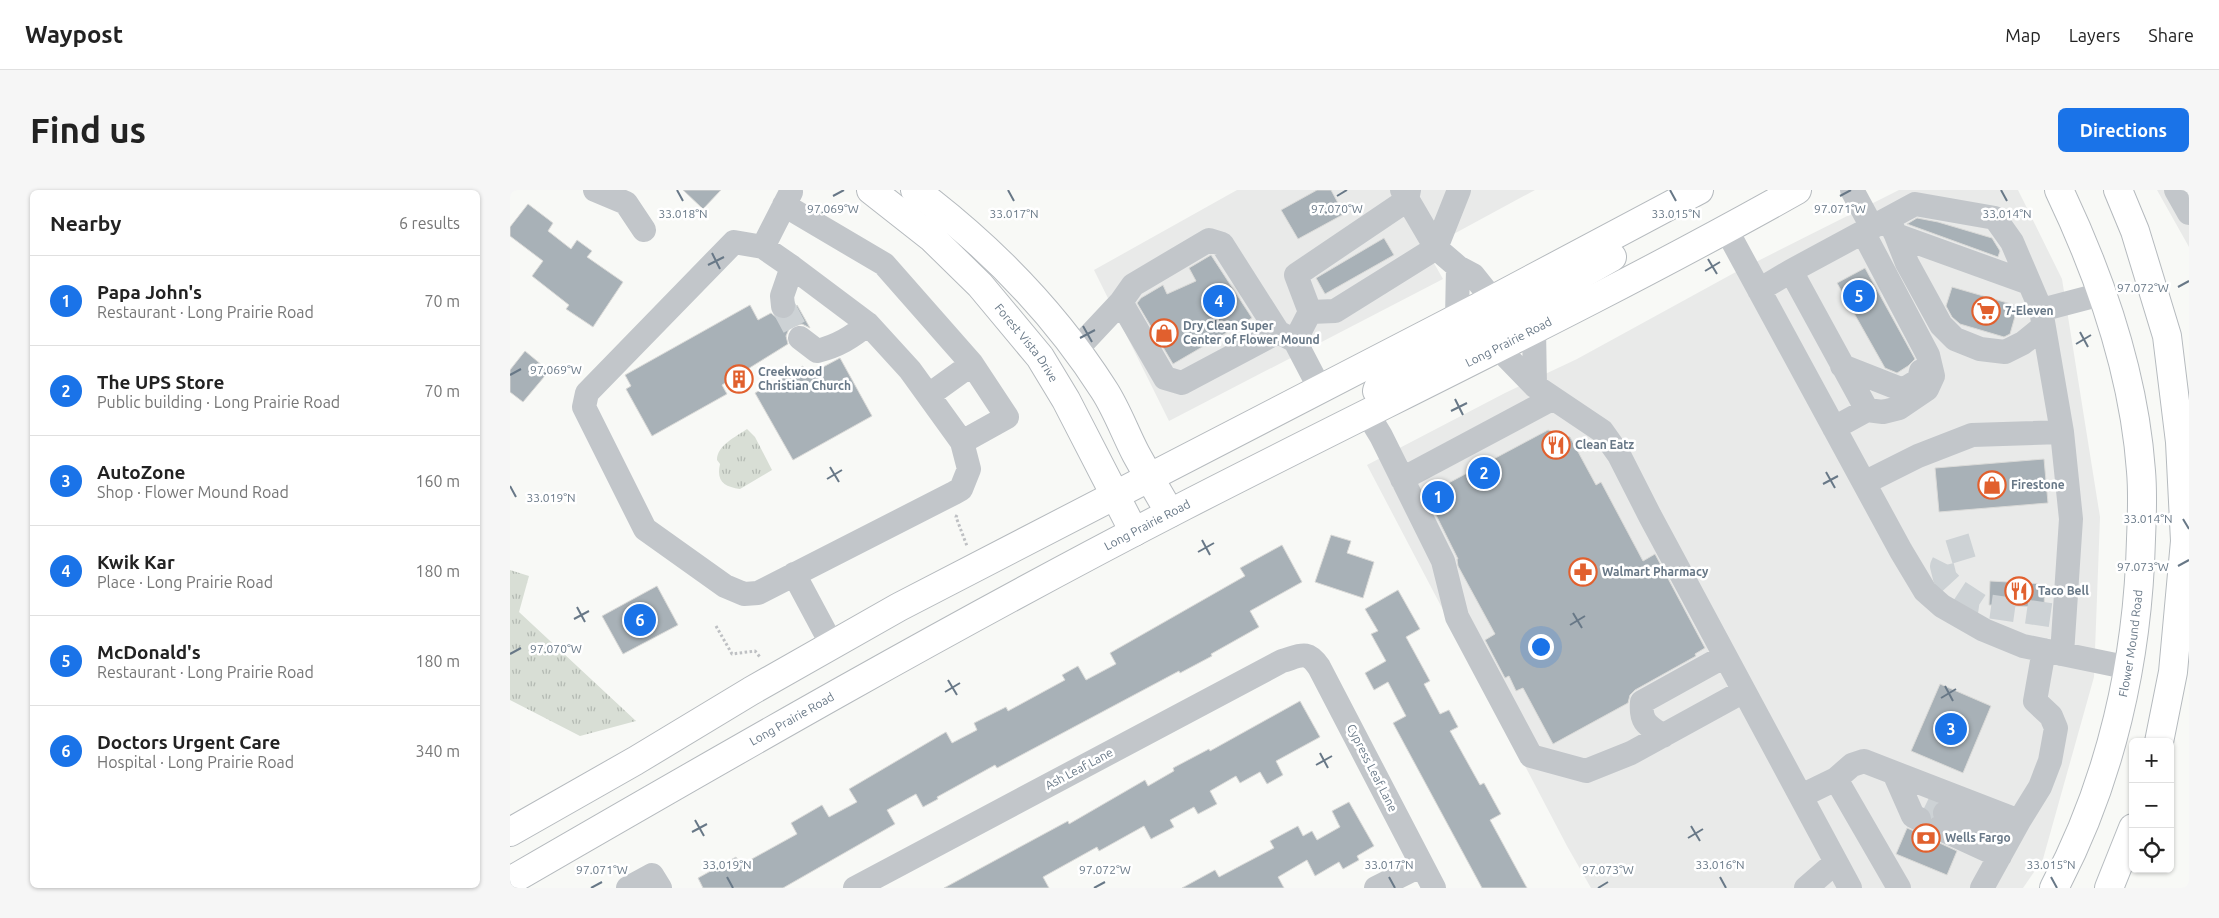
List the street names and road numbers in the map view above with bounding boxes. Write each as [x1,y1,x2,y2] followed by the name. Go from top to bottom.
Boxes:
[992,301,1061,384] street label: Forest Vista Drive
[1463,315,1554,369] street label: Long Prairie Road
[1102,497,1192,552] street label: Long Prairie Road
[2116,589,2144,698] street label: Flower Mound Road
[747,690,836,748] street label: Long Prairie Road
[1345,722,1400,814] street label: Cypress Leaf Lane
[1043,745,1115,792] street label: Ash Leaf Lane

